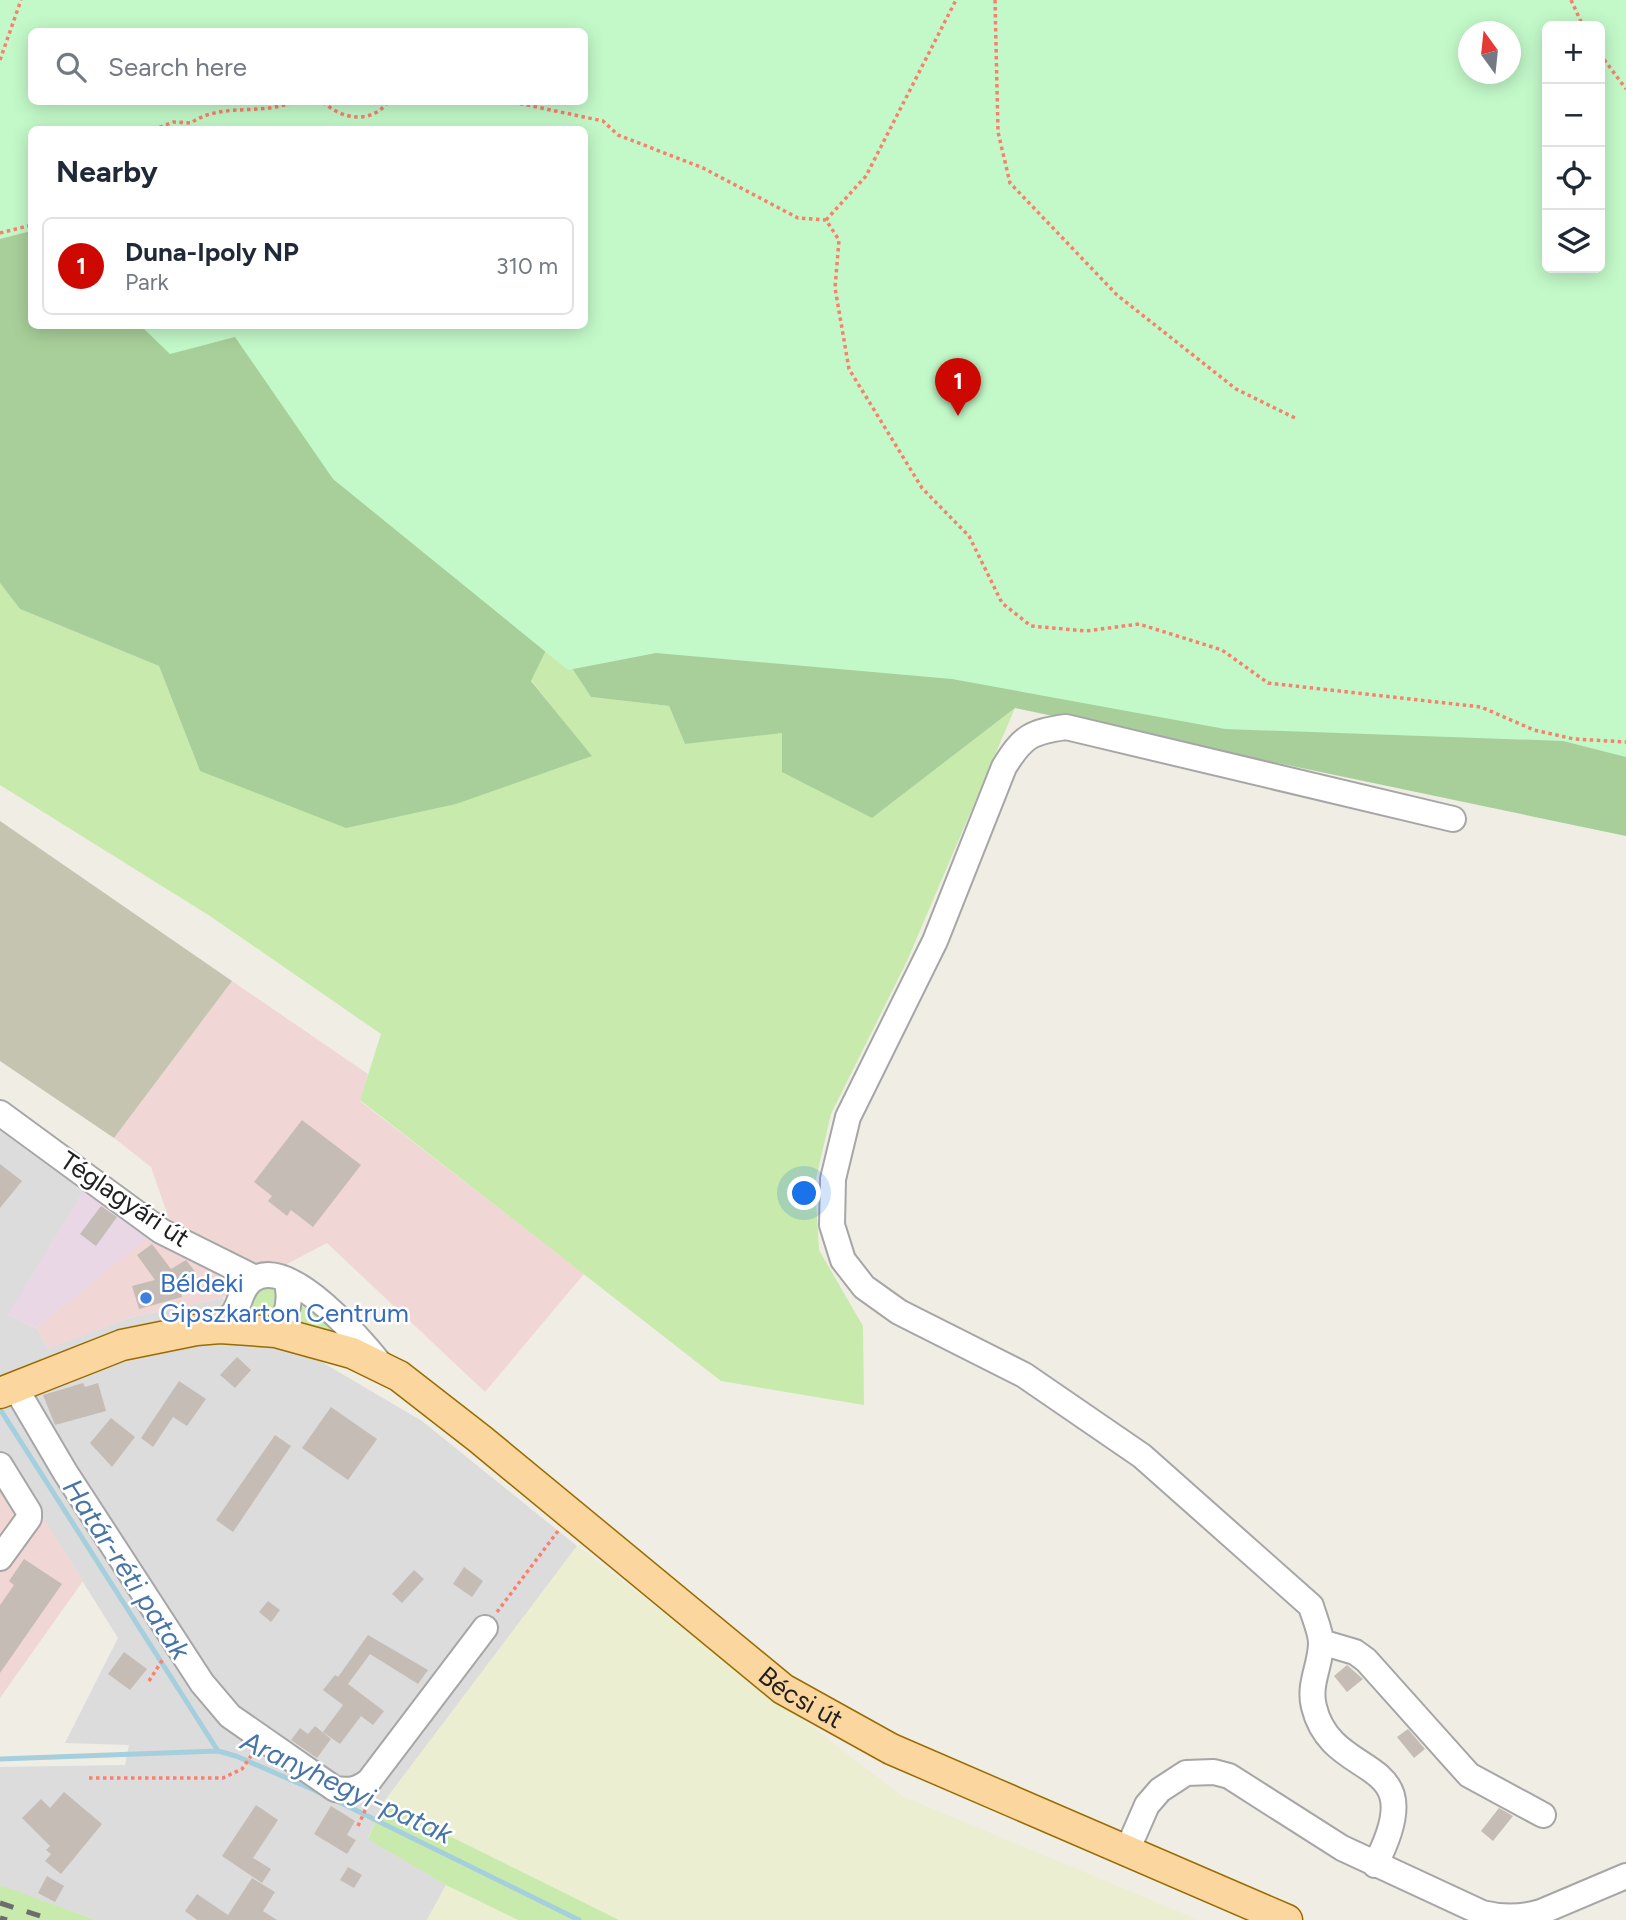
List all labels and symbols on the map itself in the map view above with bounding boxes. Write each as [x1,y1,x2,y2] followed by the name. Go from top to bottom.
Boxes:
[1458,21,1521,84] north arrow
[935,358,981,416] pin: 1
[54,1144,196,1254] street label: Téglagyári út
[787,1176,821,1210] your location
[160,1267,409,1329] place label: Béldeki Gipszkarton Centrum
[138,1290,154,1306] marker: Béldeki Gipszkarton Centrum
[56,1472,199,1667] water label: Határ-réti patak
[752,1659,849,1735] street label: Bécsi út
[235,1723,459,1851] water label: Aranyhegyi-patak

